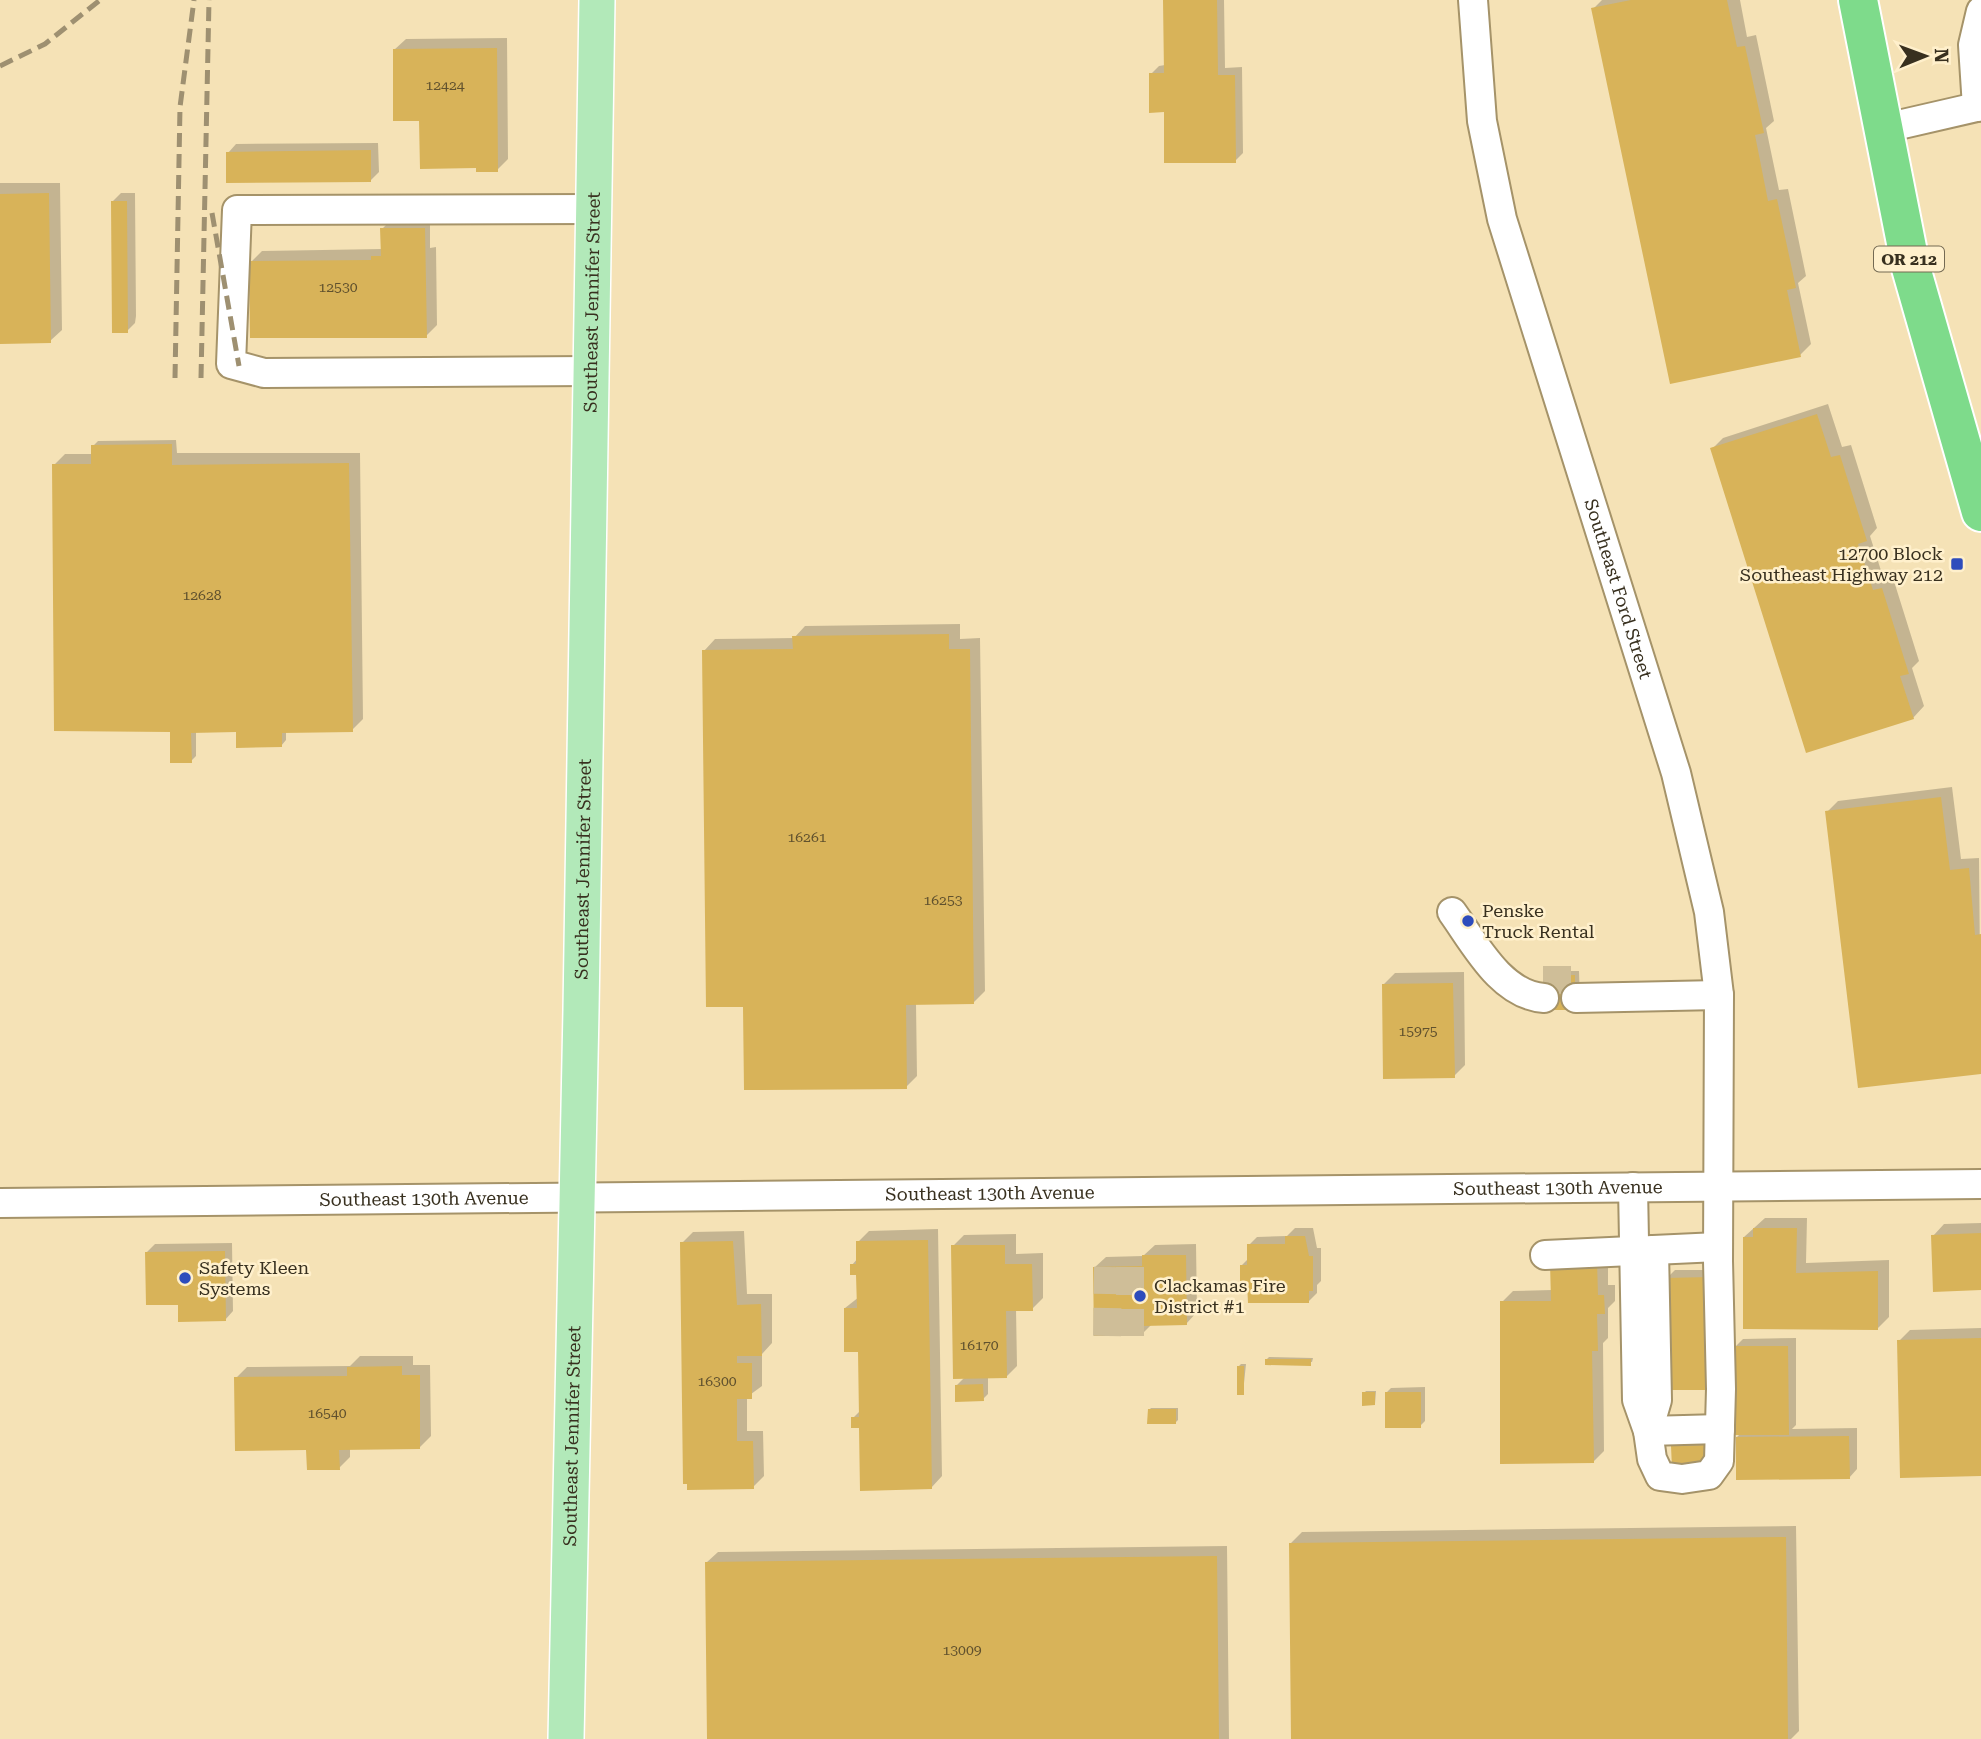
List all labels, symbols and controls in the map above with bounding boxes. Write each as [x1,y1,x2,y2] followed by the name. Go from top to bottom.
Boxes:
[1890,21,1960,91] north arrow
[1930,48,1953,64] text: N
[425,77,465,93] house number: 12424
[579,191,604,413] street label: Southeast Jennifer Street
[1874,246,1944,272] road number: OR 212
[318,279,358,295] house number: 12530
[1581,496,1657,682] street label: Southeast Ford Street
[1740,543,1943,585] place label: 12700 Block Southeast Highway 212
[1949,556,1965,572] marker: 12700 Block Southeast Highway 212
[182,587,222,603] house number: 12628
[570,758,595,980] street label: Southeast Jennifer Street
[787,829,827,845] house number: 16261
[923,892,963,908] house number: 16253
[1482,900,1595,942] place label: Penske Truck Rental
[1460,913,1476,929] marker: Penske Truck Rental
[1398,1023,1438,1039] house number: 15975
[1453,1176,1663,1199] street label: Southeast 130th Avenue
[885,1182,1095,1205] street label: Southeast 130th Avenue
[319,1187,529,1210] street label: Southeast 130th Avenue
[199,1257,309,1299] place label: Safety Kleen Systems
[177,1270,193,1286] marker: Safety Kleen Systems
[1154,1275,1286,1317] place label: Clackamas Fire District #1
[1132,1288,1148,1304] marker: Clackamas Fire District #1
[559,1325,585,1547] street label: Southeast Jennifer Street
[959,1337,999,1353] house number: 16170
[697,1373,737,1389] house number: 16300
[307,1405,347,1421] house number: 16540
[942,1642,982,1658] house number: 13009

